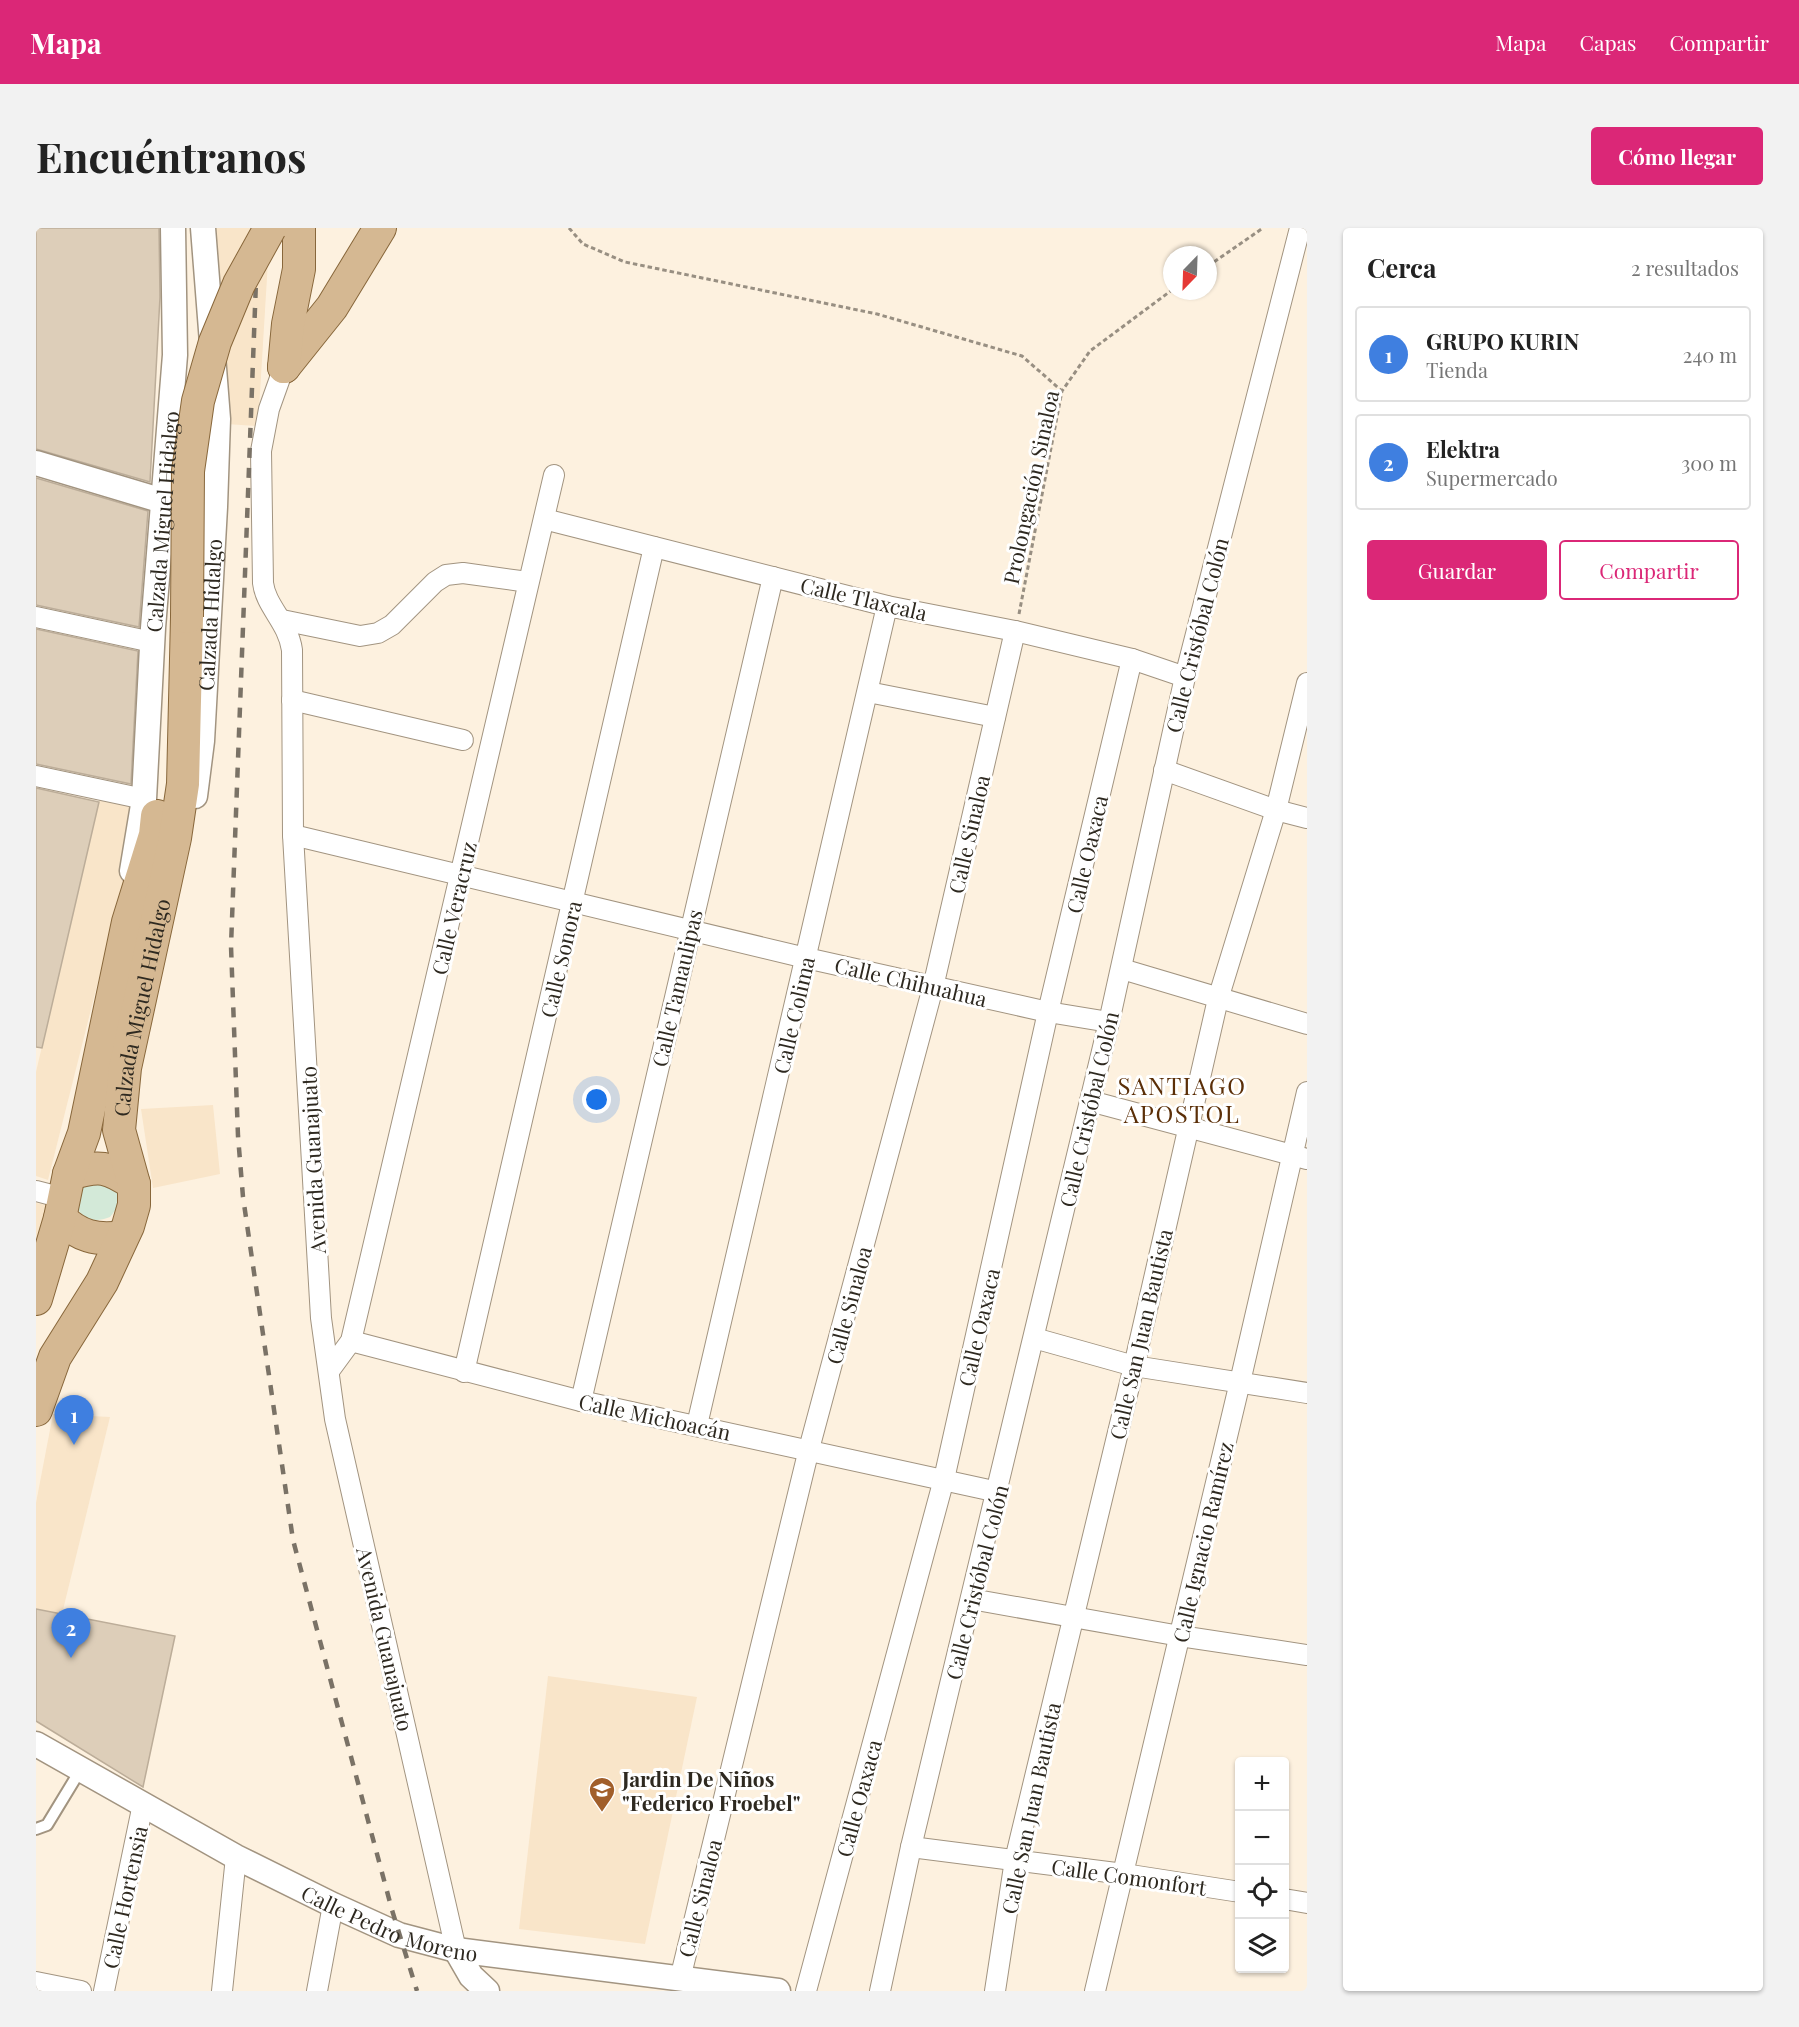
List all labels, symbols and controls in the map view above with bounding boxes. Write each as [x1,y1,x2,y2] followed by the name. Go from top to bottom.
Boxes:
[30,24,102,61] text: Mapa
[1495,28,1547,56] text: Mapa
[1580,28,1636,56] text: Capas
[1669,28,1769,56] text: Compartir
[1591,127,1763,185] button: Cómo llegar
[36,128,306,184] text: Encuéntranos
[1163,246,1217,300] north arrow
[1367,250,1436,285] text: Cerca
[1631,254,1739,281] text: 2 resultados
[1426,326,1579,356] text: GRUPO KURIN
[1385,341,1392,368] text: 1
[1683,341,1737,368] text: 240 m
[1426,356,1488,383] text: Tienda
[996,387,1064,586] street label: Prolongación Sinaloa
[139,410,184,633] street label: Calzada Miguel Hidalgo
[1426,434,1500,464] text: Elektra
[1383,449,1394,476] text: 2
[1681,449,1737,476] text: 300 m
[1426,464,1558,491] text: Supermercado
[1158,534,1234,735] street label: Calle Cristóbal Colón
[191,538,227,691] street label: Calzada Hidalgo
[1367,540,1547,600] button: Guardar
[1559,540,1739,600] button: Compartir
[798,570,931,626] street label: Calle Tlaxcala
[941,771,995,896] street label: Calle Sinaloa
[1059,792,1113,916] street label: Calle Oaxaca
[424,839,482,977] street label: Calle Veracruz
[106,896,175,1118] street label: Calzada Miguel Hidalgo
[533,897,587,1020] street label: Calle Sonora
[644,907,708,1069] street label: Calle Tamaulipas
[832,950,990,1012] street label: Calle Chihuahua
[766,953,820,1076] street label: Calle Colima
[1052,1008,1124,1210] street label: Calle Cristóbal Colón
[293,1065,331,1256] street label: Avenida Guanajuato
[1118,1069,1247,1129] district label: SANTIAGO APOSTOL
[582,1085,611,1114] your location
[1102,1225,1178,1442] street label: Calle San Juan Bautista
[819,1243,877,1367] street label: Calle Sinaloa
[951,1265,1005,1389] street label: Calle Oaxaca
[576,1386,734,1446] street label: Calle Michoacán
[54,1396,93,1445] pin: 1
[1165,1439,1239,1645] street label: Calle Ignacio Ramírez
[938,1481,1014,1682] street label: Calle Cristóbal Colón
[351,1543,421,1734] street label: Avenida Guanajuato
[51,1608,90,1658] pin: 2
[994,1699,1066,1916] street label: Calle San Juan Bautista
[829,1736,887,1860] street label: Calle Oaxaca
[1235,1757,1289,1973] map controls
[1235,1757,1289,1811] button: +
[621,1764,800,1816] place label: Jardin De Niños "Federico Froebel"
[587,1775,617,1813] school or university icon: Jardin De Niños "Federico Froebel"
[1235,1811,1289,1865] button: −
[95,1822,153,1971] street label: Calle Hortensia
[671,1835,727,1960] street label: Calle Sinaloa
[1050,1851,1209,1901] street label: Calle Comonfort
[1235,1865,1289,1919] button: locate
[297,1878,479,1967] street label: Calle Pedro Moreno
[1235,1919,1289,1973] button: layers

